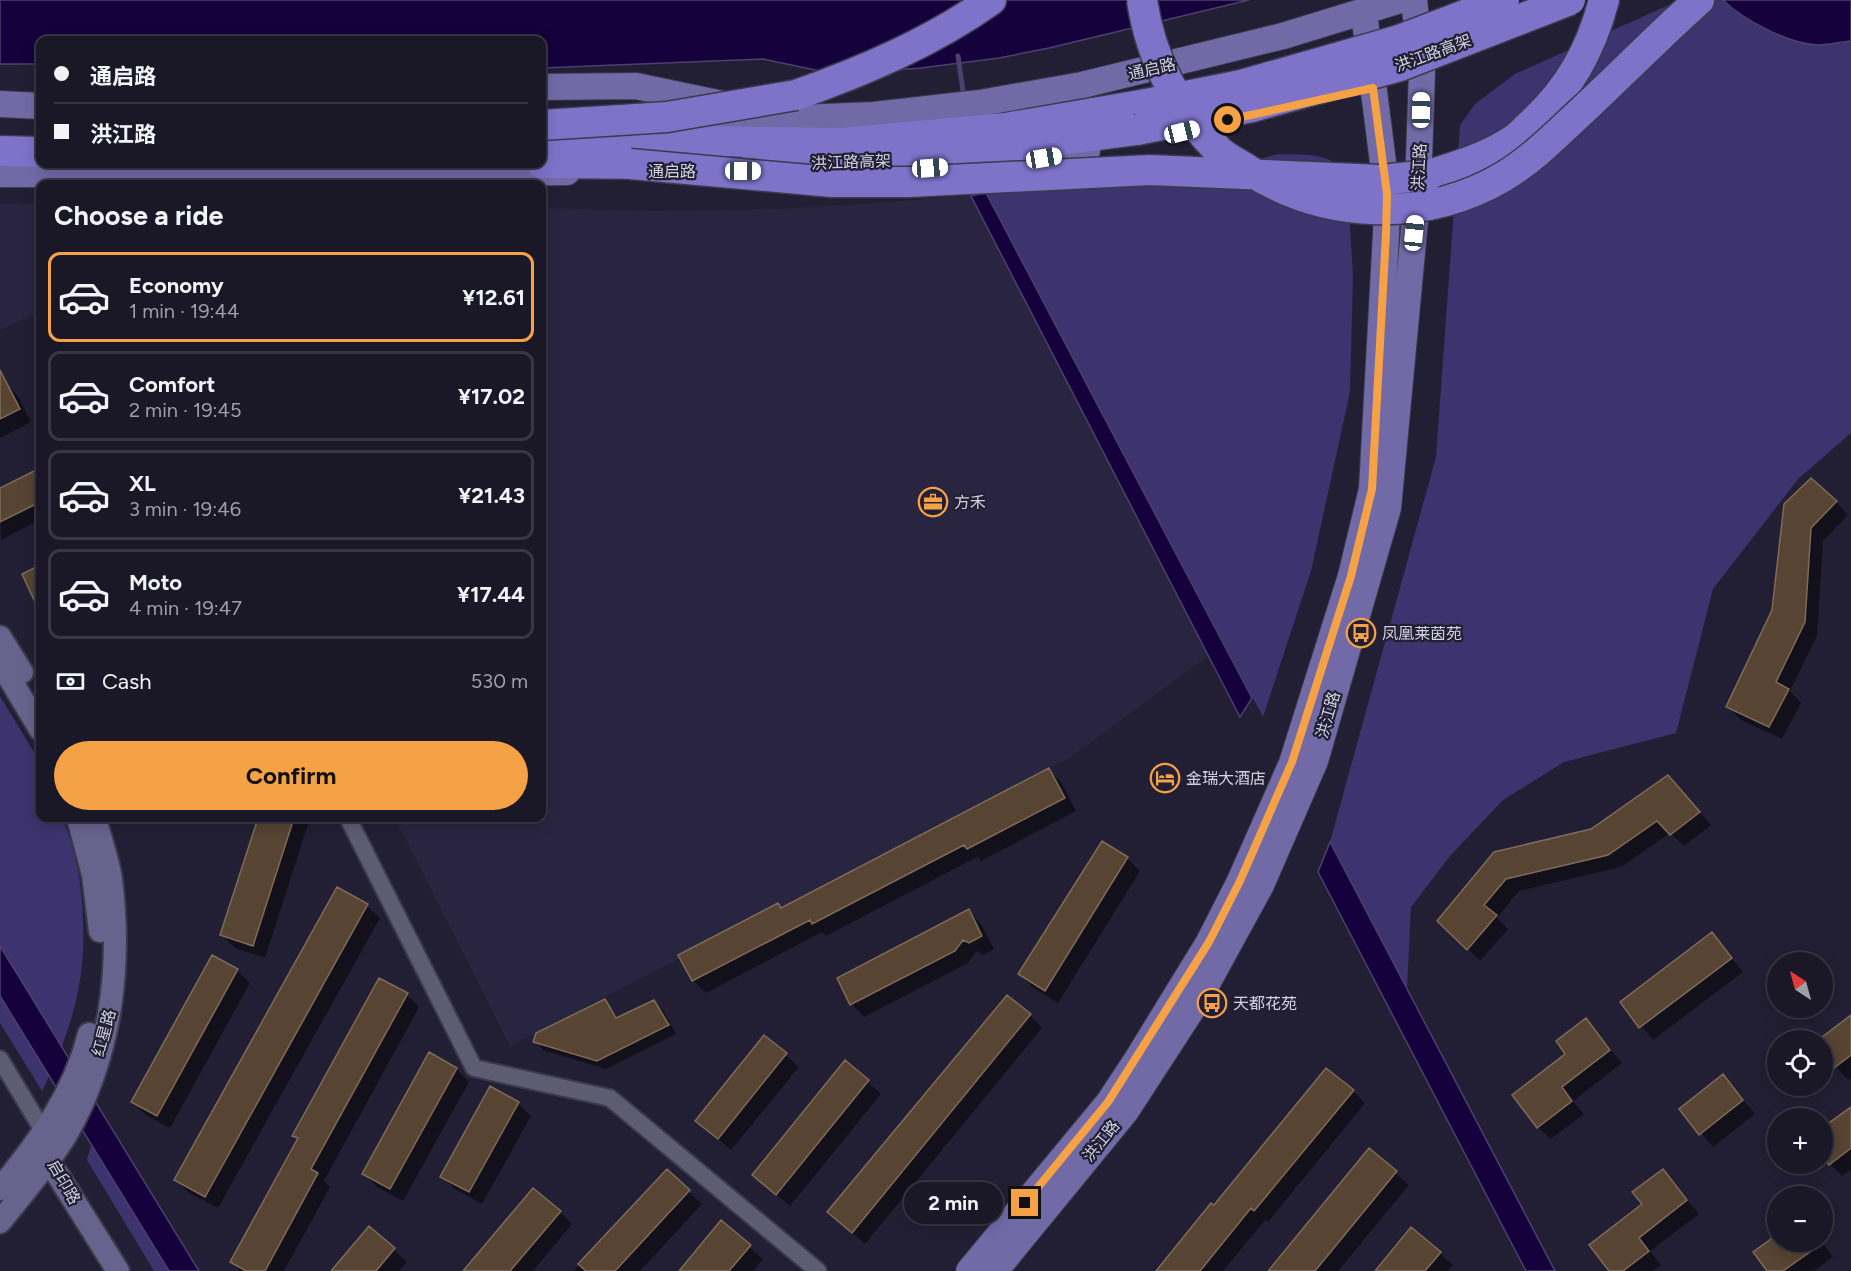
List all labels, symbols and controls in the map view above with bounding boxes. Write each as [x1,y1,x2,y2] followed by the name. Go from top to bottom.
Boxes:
[1392,30,1474,76] street label: 洪江路高架
[1126,54,1178,84] street label: 通启路
[90,63,156,90] text: 通启路
[1412,92,1430,128] car
[1214,106,1241,133] route start
[1162,119,1202,145] car
[90,121,156,148] text: 洪江路
[1408,143,1430,191] street label: 洪江路
[1025,146,1063,170] car
[811,151,891,173] street label: 洪江路高架
[911,158,949,178] car
[648,162,696,181] street label: 通启路
[725,162,761,180] car
[54,199,223,232] text: Choose a ride
[1403,214,1425,252] car
[57,270,111,324] icon: car
[129,272,224,299] text: Economy
[462,284,525,311] text: ¥12.61
[129,299,239,323] text: 1 min · 19:44
[57,369,111,423] icon: car
[129,371,215,398] text: Comfort
[458,383,525,410] text: ¥17.02
[129,398,241,422] text: 2 min · 19:45
[57,468,111,522] icon: car
[129,470,156,497] text: XL
[458,482,525,509] text: ¥21.43
[917,486,949,518] office icon: 方禾
[954,493,986,512] place label: 方禾
[129,497,241,521] text: 3 min · 19:46
[57,567,111,621] icon: car
[129,569,182,596] text: Moto
[457,581,525,608] text: ¥17.44
[129,596,242,620] text: 4 min · 19:47
[1345,617,1377,649] bus stop icon: 凤凰莱茵苑
[1382,624,1462,643] place label: 凤凰莱茵苑
[54,665,87,698] icon: cash
[102,668,152,695] text: Cash
[471,669,528,693] text: 530 m
[1312,689,1344,741] street label: 洪江路
[54,741,528,810] button: Confirm
[1149,762,1181,794] hotel icon: 金瑞大酒店
[1186,769,1266,788] place label: 金瑞大酒店
[1767,952,1833,1018] north arrow
[1767,952,1833,1252] map controls
[1196,987,1228,1019] bus stop icon: 天都花苑
[1233,994,1297,1013] place label: 天都花苑
[89,1007,119,1059] street label: 红星路
[1767,1030,1833,1096] button: locate
[1767,1108,1833,1174] button: +
[1079,1116,1123,1166] street label: 洪江路
[44,1156,84,1208] street label: 启印路
[905,1182,1004,1224] callout: 2 min
[1767,1186,1833,1252] button: −
[1011,1189,1038,1216] route end
[928,1191,979,1215] text: 2 min

